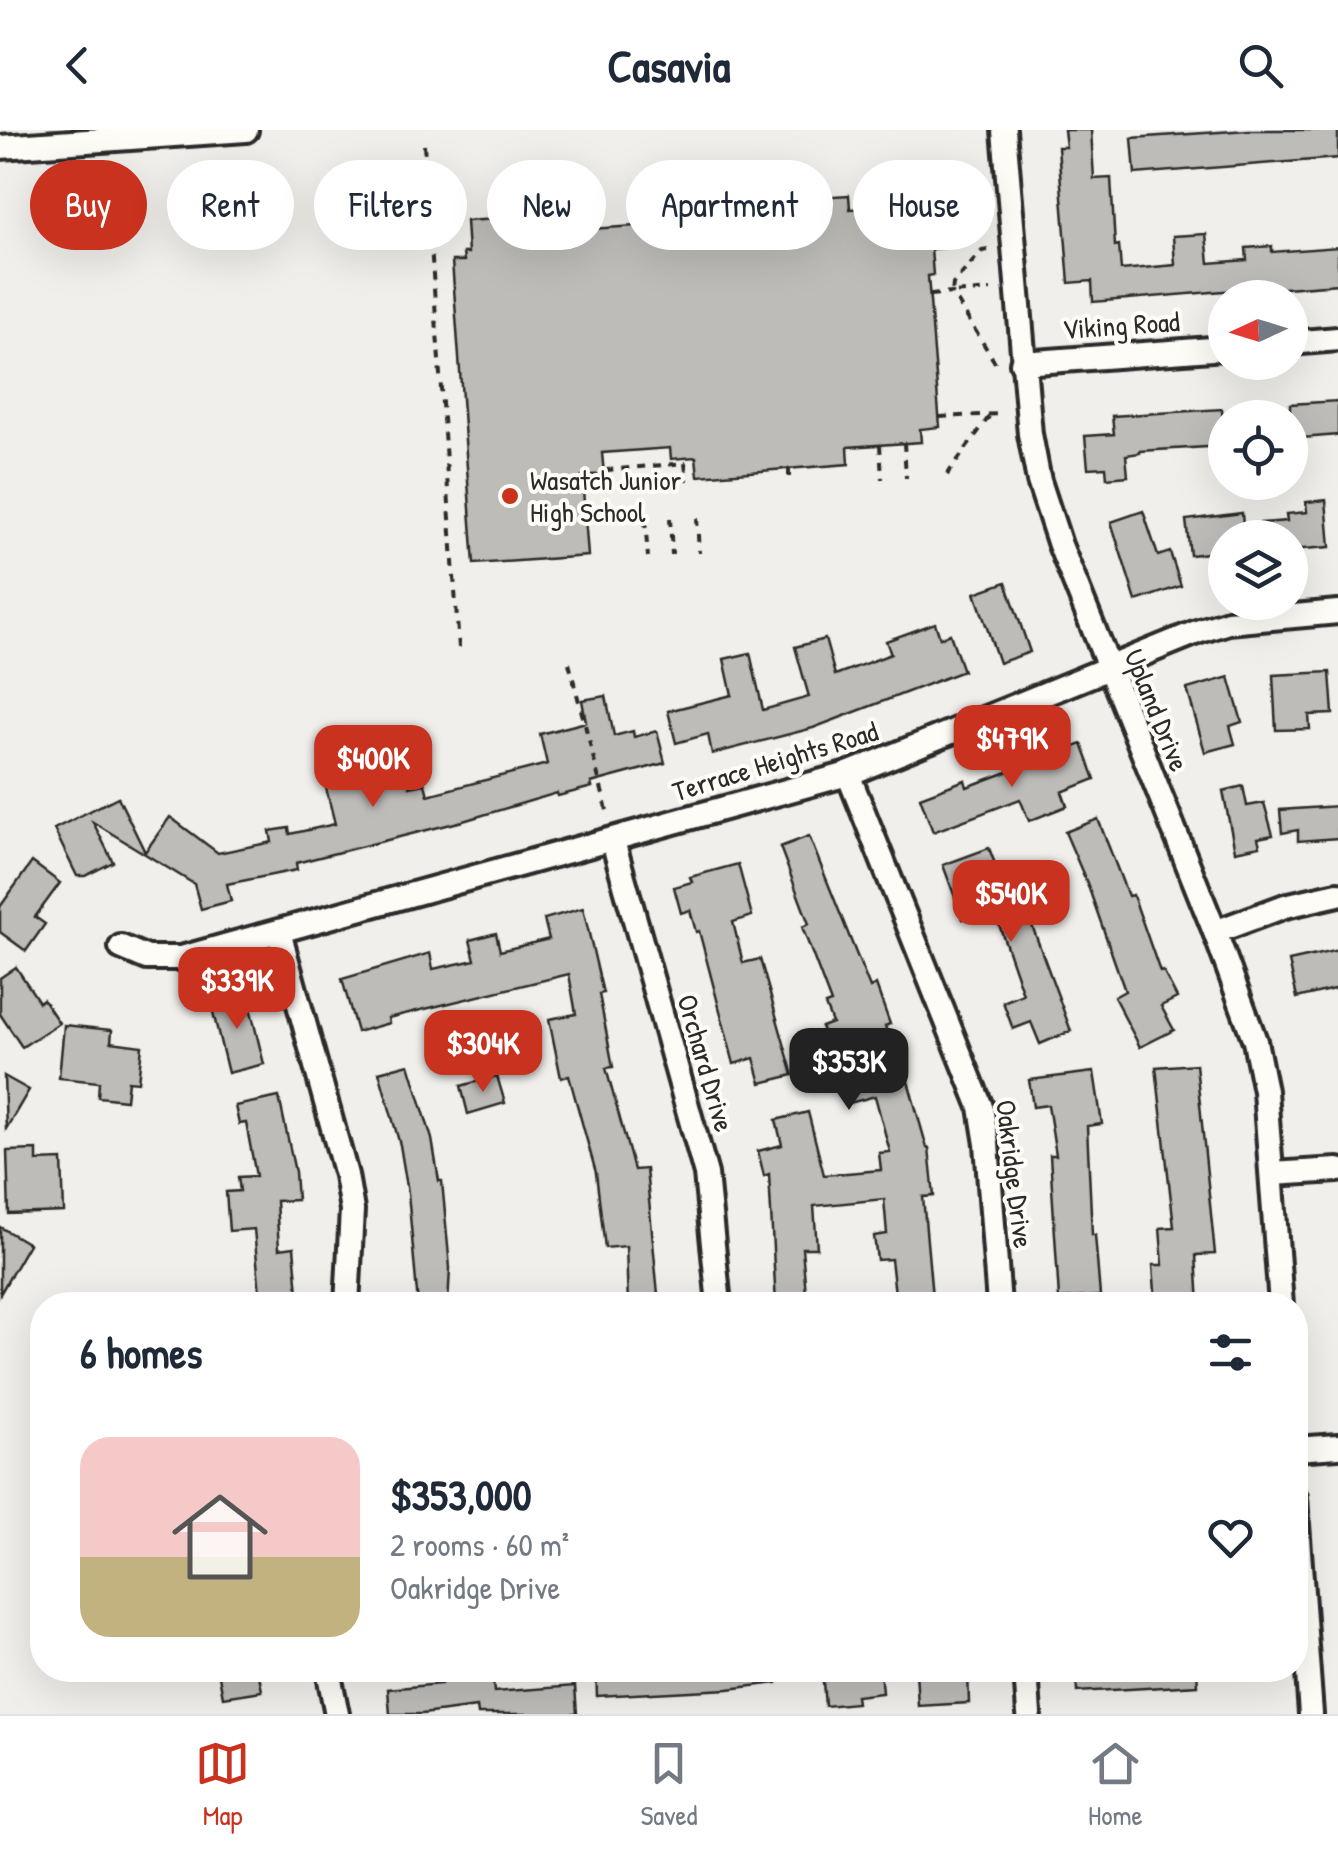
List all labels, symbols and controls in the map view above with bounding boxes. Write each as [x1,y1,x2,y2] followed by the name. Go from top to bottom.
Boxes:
[608,35,731,96] text: Casavia
[50,38,105,93] icon: back
[1233,38,1288,93] icon: search
[30,160,147,250] chip: Buy
[167,160,294,250] chip: Rent
[314,160,467,250] chip: Filters
[487,160,606,250] chip: New
[626,160,833,250] chip: Apartment
[853,160,995,250] chip: House
[1208,280,1308,380] north arrow
[1208,280,1308,620] map controls
[1061,302,1181,348] street label: Viking Road
[1208,400,1308,500] button: locate
[530,461,681,531] place label: Wasatch Junior High School
[499,485,521,507] marker: Wasatch Junior High School
[1208,520,1308,620] button: layers
[1115,643,1199,777] street label: Upland Drive
[942,705,1082,790] pin: $479K
[668,712,882,810] street label: Terrace Heights Road
[976,716,1048,759] text: $479K
[303,725,443,810] pin: $400K
[336,736,410,779] text: $400K
[941,860,1081,945] pin: $540K
[975,871,1047,914] text: $540K
[167,947,307,1032] pin: $339K
[200,958,274,1001] text: $339K
[668,990,744,1136] street label: Orchard Drive
[413,1010,553,1095] pin: $304K
[446,1021,520,1064] text: $304K
[779,1028,919,1113] pin: $353K
[811,1039,887,1082] text: $353K
[987,1098,1043,1250] street label: Oakridge Drive
[80,1324,202,1381] text: 6 homes
[1203,1325,1258,1380] icon: filters
[390,1466,532,1523] text: $353,000
[160,1477,280,1597] icon: home
[1203,1510,1258,1565] icon: heart
[390,1523,569,1566] text: 2 rooms · 60 m²
[390,1566,560,1609] text: Oakridge Drive
[195,1736,250,1834] tab: Map
[640,1736,698,1834] tab: Saved
[1088,1736,1143,1834] tab: Home

